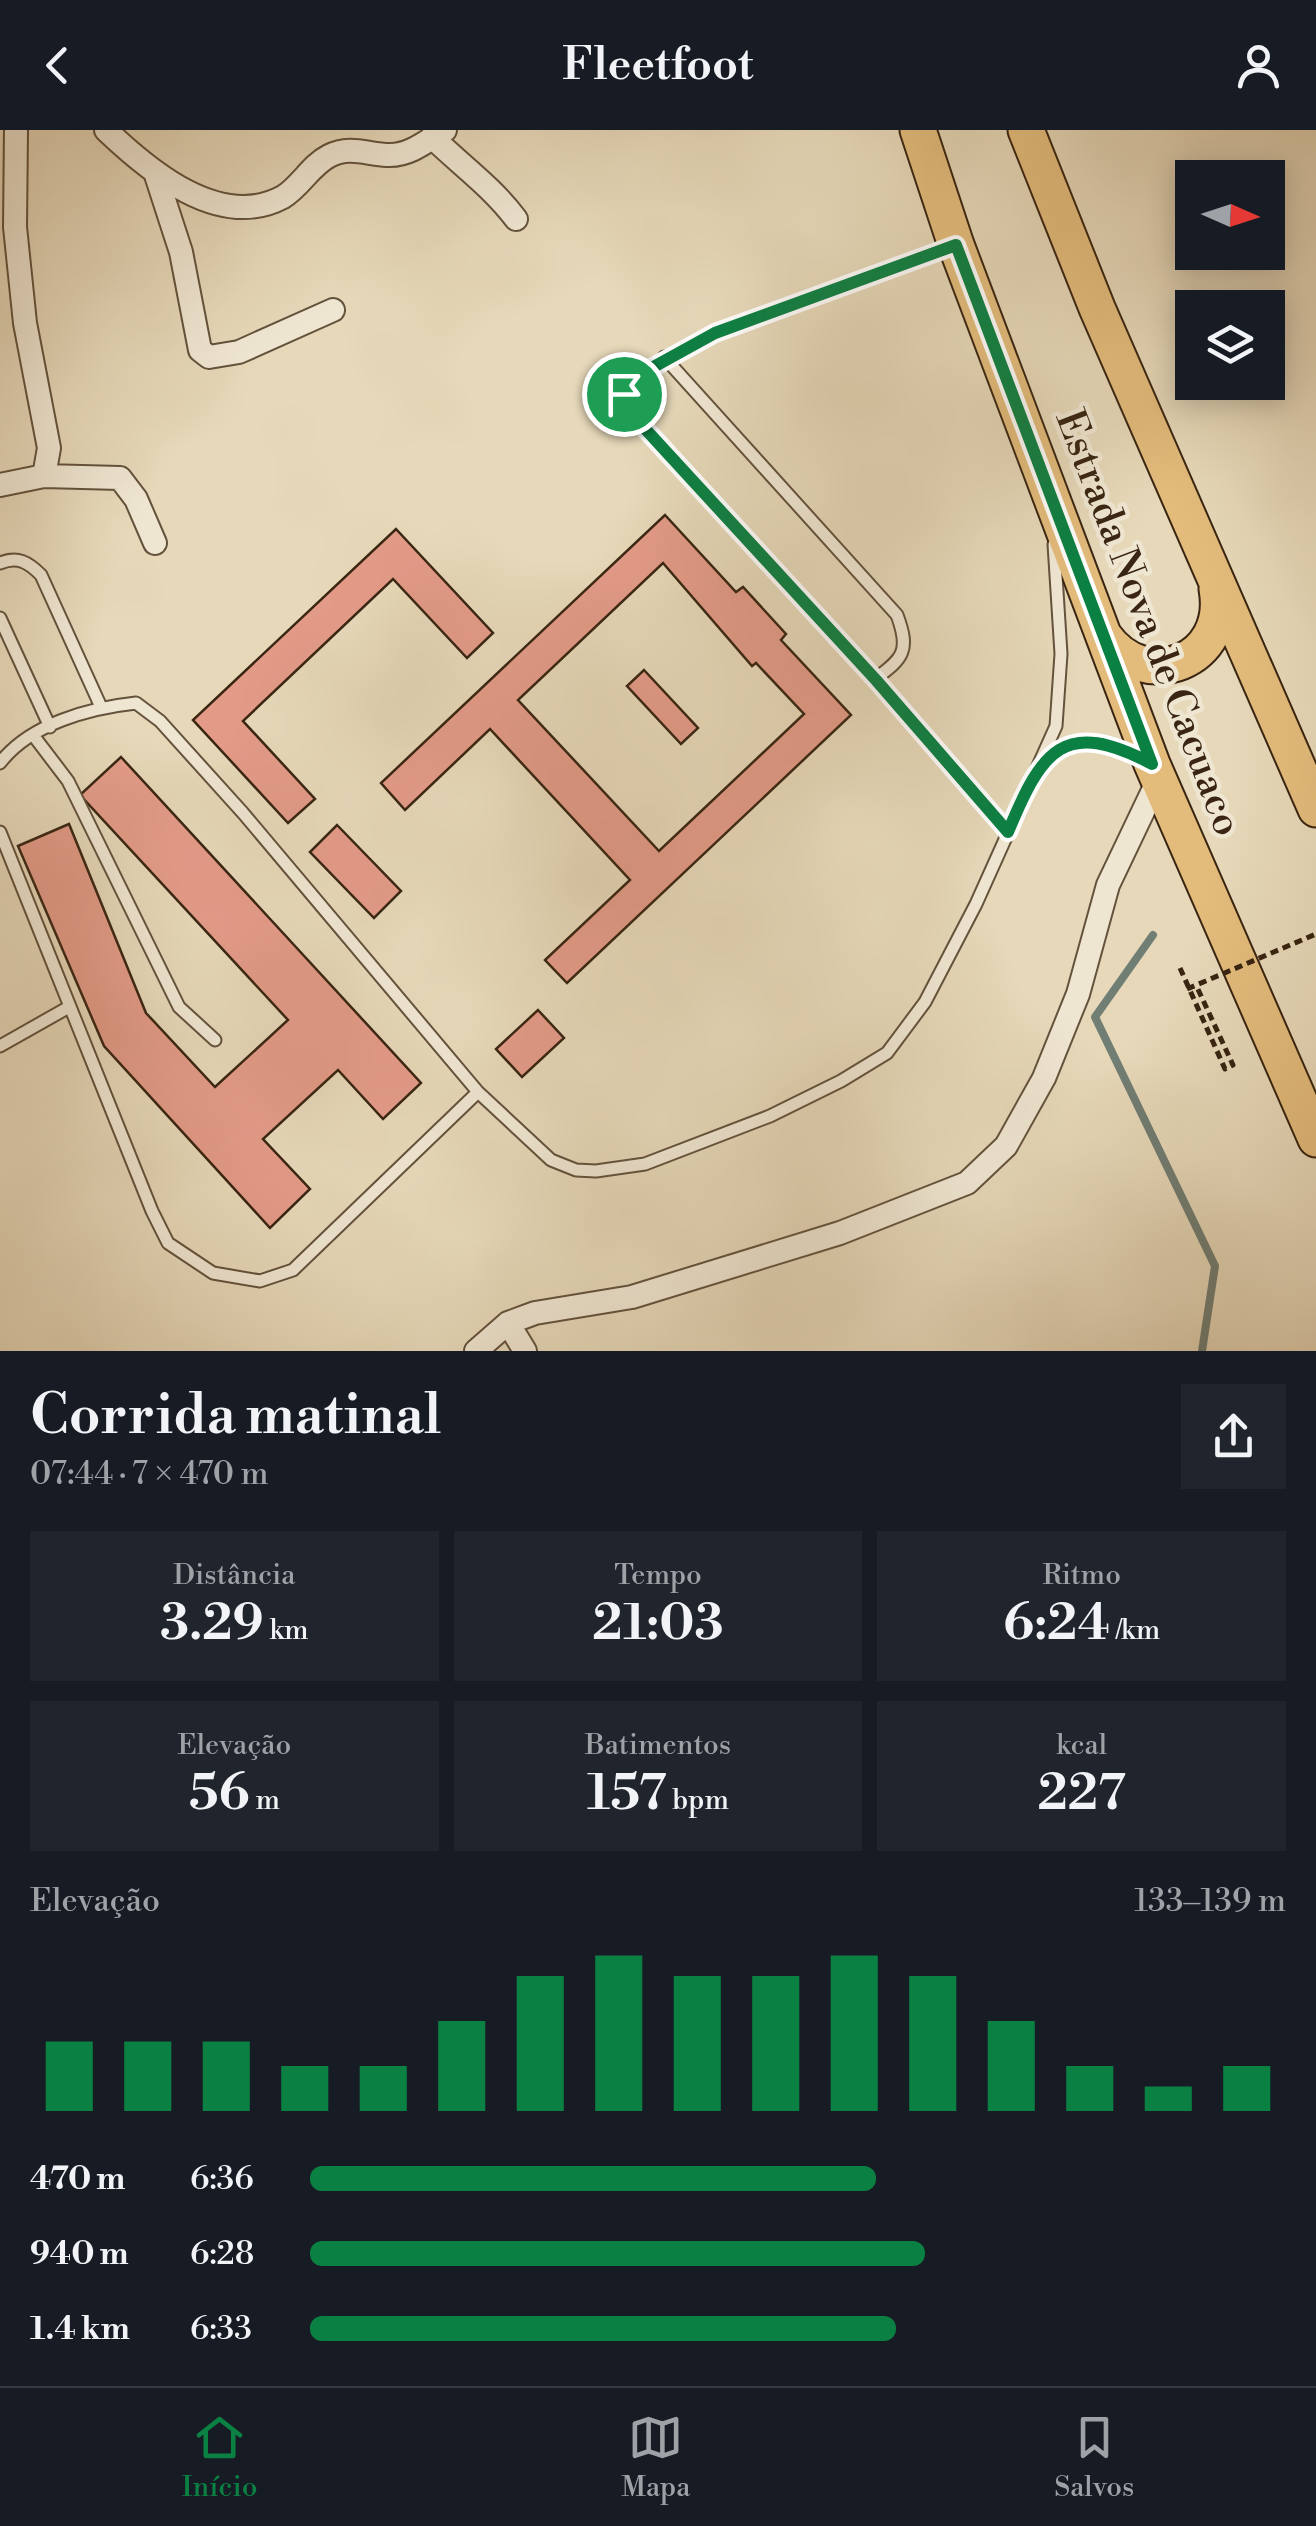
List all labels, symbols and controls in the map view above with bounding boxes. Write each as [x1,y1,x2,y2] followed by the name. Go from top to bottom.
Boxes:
[562,37,754,94] text: Fleetfoot
[30,38,85,93] icon: back
[1231,38,1286,93] icon: person
[1175,160,1285,270] north arrow
[1175,160,1285,400] map controls
[1175,290,1285,400] button: layers
[582,352,667,437] pin
[597,367,652,422] icon: arrive
[1044,403,1252,843] street label: Estrada Nova de Cacuaco
[30,1382,441,1451] text: Corrida matinal
[1181,1384,1286,1489] button: share
[30,1454,269,1494] text: 07:44 · 7 × 470 m
[173,1558,295,1593] text: Distância
[614,1558,702,1593] text: Tempo
[1042,1558,1121,1593] text: Ritmo
[160,1593,264,1655] text: 3.29
[592,1593,724,1655] text: 21:03
[1003,1593,1110,1655] text: 6:24
[264,1613,309,1648] text: km
[1110,1613,1160,1648] text: /km
[177,1728,291,1763] text: Elevação
[585,1728,731,1763] text: Batimentos
[1056,1728,1107,1763] text: kcal
[189,1763,250,1825] text: 56
[587,1763,666,1825] text: 157
[1037,1763,1126,1825] text: 227
[250,1783,280,1818] text: m
[666,1783,729,1818] text: bpm
[30,1881,160,1921] text: Elevação
[1134,1881,1286,1921] text: 133–139 m
[30,2159,125,2199] text: 470 m
[190,2159,254,2199] text: 6:36
[30,2234,129,2274] text: 940 m
[190,2234,254,2274] text: 6:28
[30,2309,130,2349] text: 1.4 km
[190,2309,252,2349] text: 6:33
[182,2410,258,2505] tab: Início
[621,2410,690,2505] tab: Mapa
[1054,2410,1134,2505] tab: Salvos

